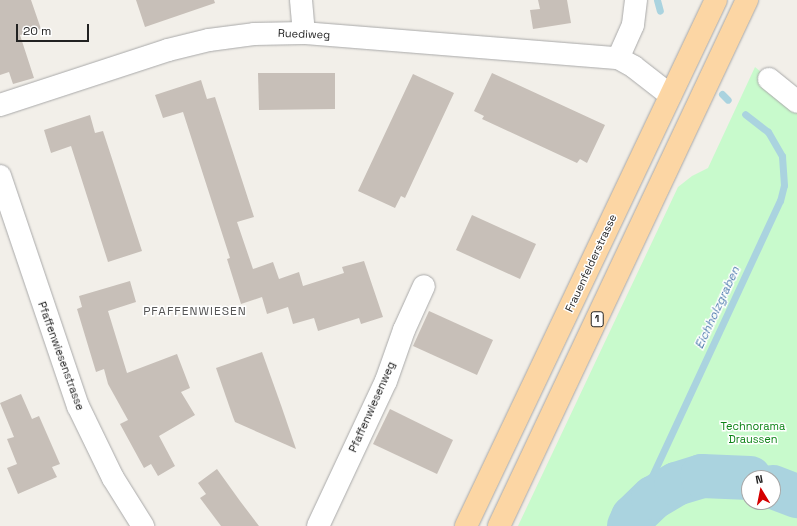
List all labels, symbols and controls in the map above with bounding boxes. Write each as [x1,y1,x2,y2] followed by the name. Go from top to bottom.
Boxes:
[18,16,91,42] scale bar
[23,23,51,39] text: 20 m
[278,26,330,42] street label: Ruediweg
[563,212,619,314] street label: Frauenfelderstrasse
[693,265,743,351] water label: Eichholzgraben
[35,300,87,412] street label: Pfaffenwiesenstrasse
[143,305,247,319] district label: PFAFFENWIESEN
[590,311,604,327] road number: 1
[346,360,398,454] street label: Pfaffenwiesenweg
[721,420,785,446] park label: Technorama Draussen
[741,470,781,510] north arrow
[754,472,764,487] text: N

